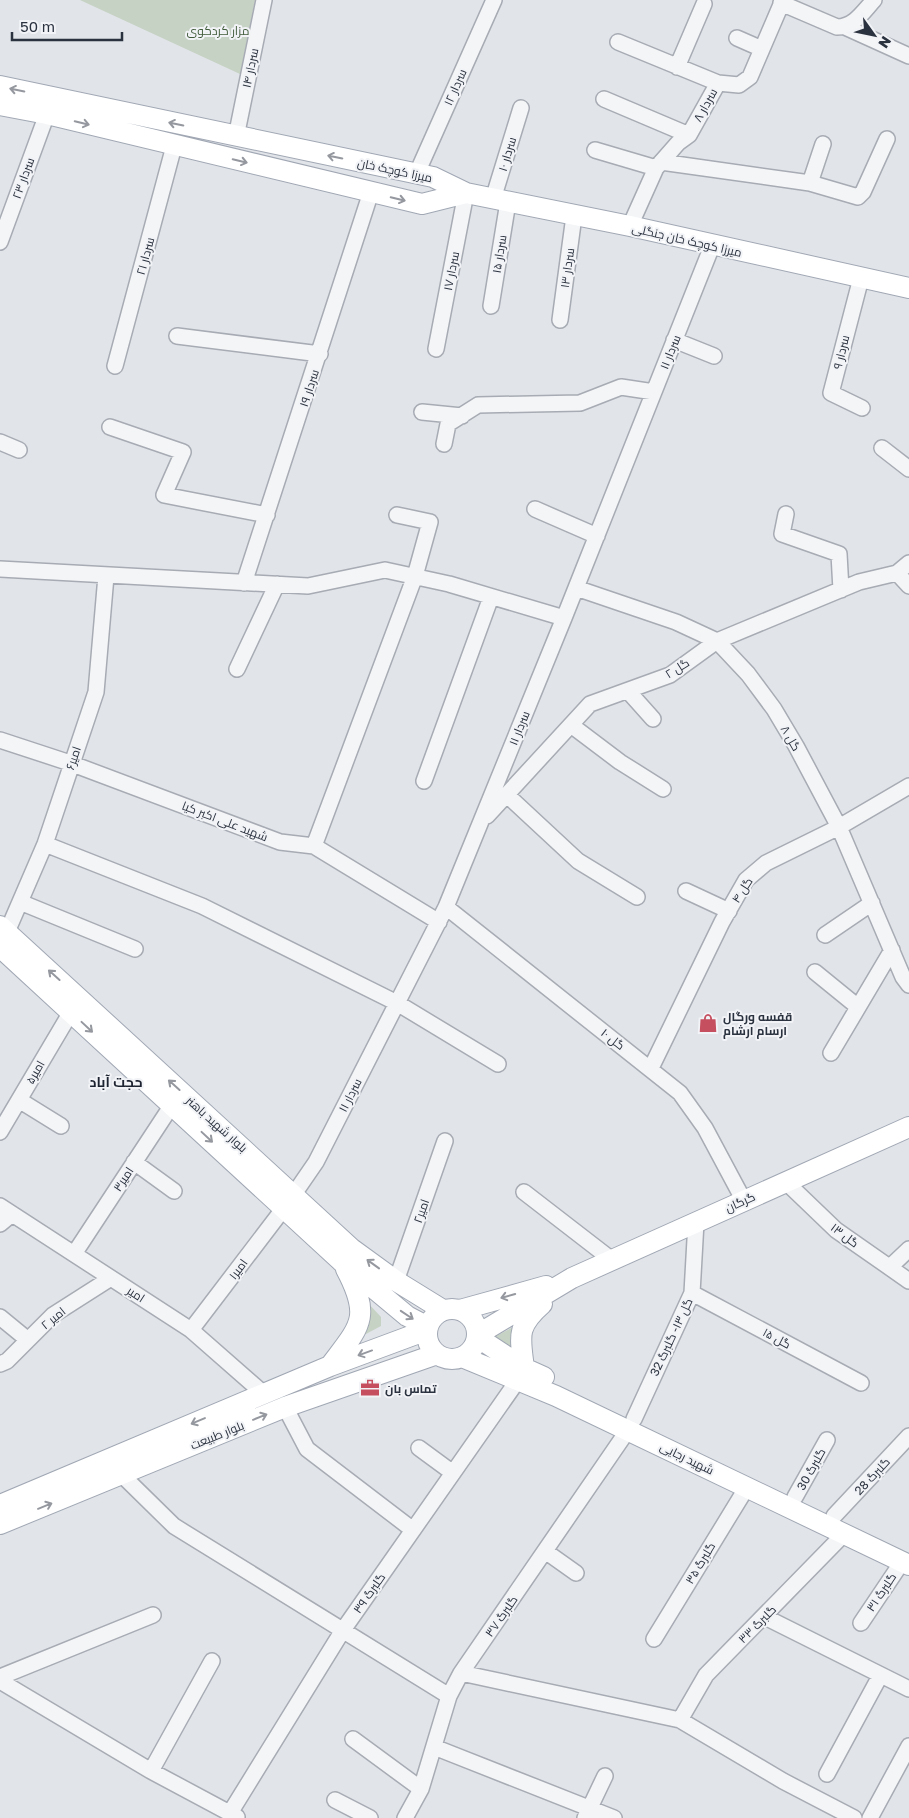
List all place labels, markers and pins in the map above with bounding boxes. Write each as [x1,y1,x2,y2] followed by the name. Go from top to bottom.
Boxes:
[723,1009,792,1039] place label: قفسه ورگال ارسام ارشام
[697,1012,719,1034] shop icon: قفسه ورگال ارسام ارشام
[359,1377,381,1399] office icon: تماس بان
[385,1381,437,1397] place label: تماس بان

